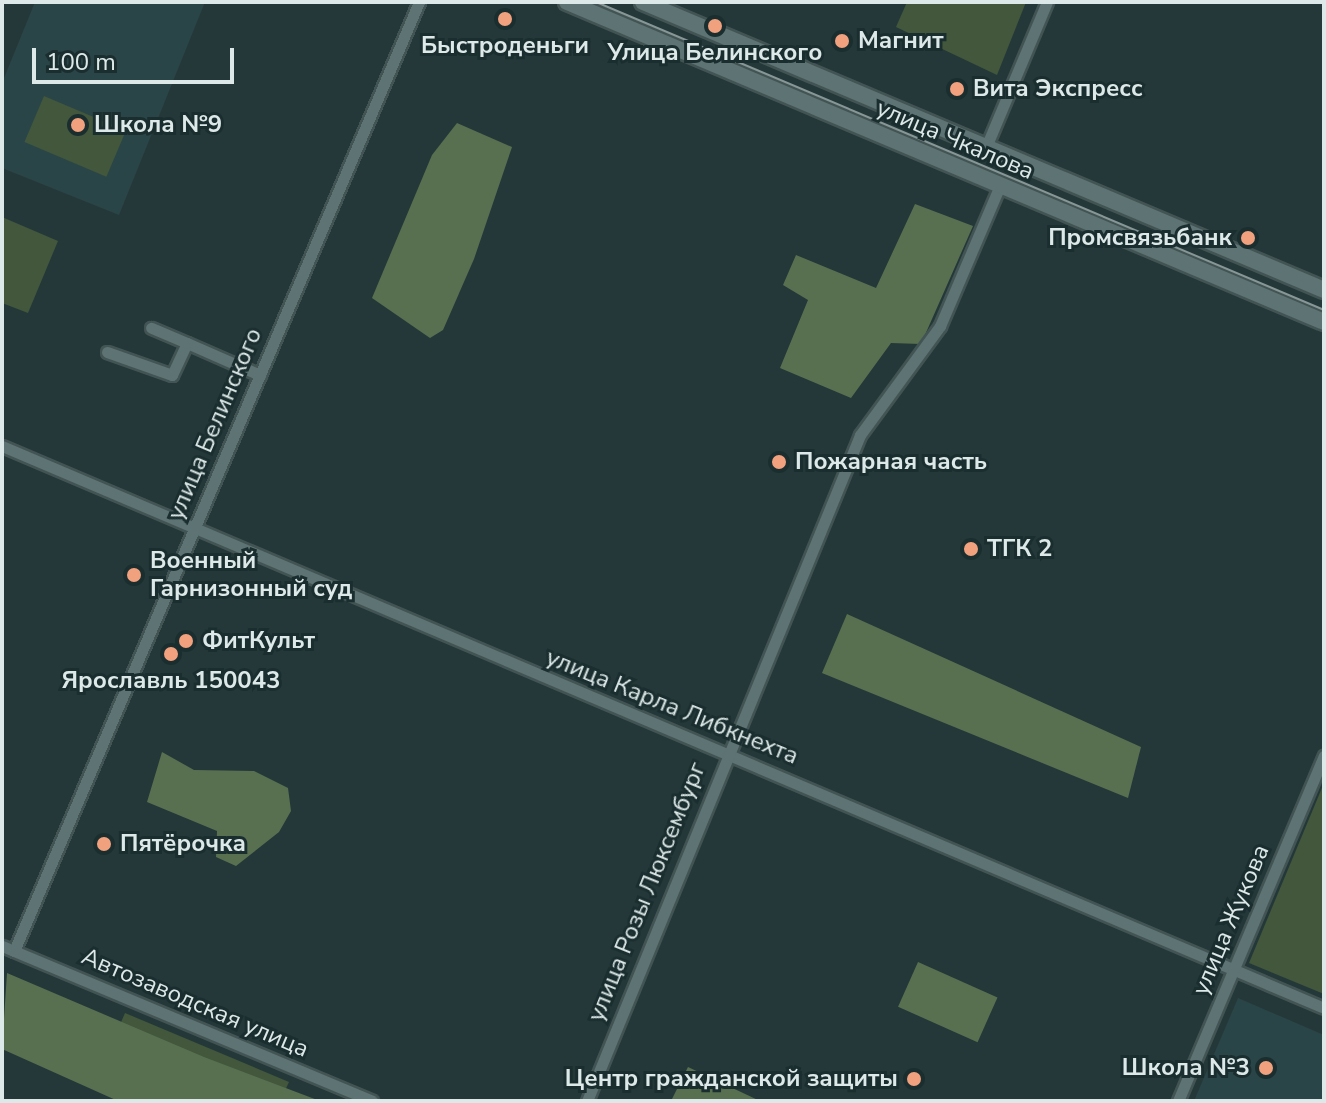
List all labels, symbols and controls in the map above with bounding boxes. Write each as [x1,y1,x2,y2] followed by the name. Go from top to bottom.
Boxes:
[496,10,514,28] marker: Быстроденьги
[706,17,724,35] marker: Улица Белинского
[858,27,944,55] place label: Магнит
[36,32,238,82] scale bar
[421,32,589,60] place label: Быстроденьги
[833,32,851,50] marker: Магнит
[608,39,822,67] place label: Улица Белинского
[46,46,116,78] text: 100 m
[973,75,1143,103] place label: Вита Экспресс
[948,80,966,98] marker: Вита Экспресс
[872,94,1038,186] street label: улица Чкалова
[94,111,222,139] place label: Школа №9
[69,116,87,134] marker: Школа №9
[1048,224,1232,252] place label: Промсвязьбанк
[1239,229,1257,247] marker: Промсвязьбанк
[162,324,268,524] street label: улица Белинского
[795,448,987,476] place label: Пожарная часть
[770,453,788,471] marker: Пожарная часть
[987,535,1052,563] place label: ТГК 2
[962,540,980,558] marker: ТГК 2
[150,547,352,603] place label: Военный Гарнизонный суд
[125,566,143,584] marker: Военный Гарнизонный суд
[202,627,315,655] place label: ФитКульт
[177,632,195,650] marker: ФитКульт
[542,643,802,771] street label: улица Карла Либкнехта
[162,645,180,663] marker: Ярославль 150043
[62,667,280,695] place label: Ярославль 150043
[582,758,712,1026] street label: улица Розы Люксембург
[120,830,246,858] place label: Пятёрочка
[95,835,113,853] marker: Пятёрочка
[1186,840,1276,1000] street label: улица Жукова
[77,942,313,1064] street label: Автозаводская улица
[1122,1054,1250,1082] place label: Школа №3
[1257,1059,1275,1077] marker: Школа №3
[565,1065,898,1093] place label: Центр гражданской защиты
[905,1070,923,1088] marker: Центр гражданской защиты

